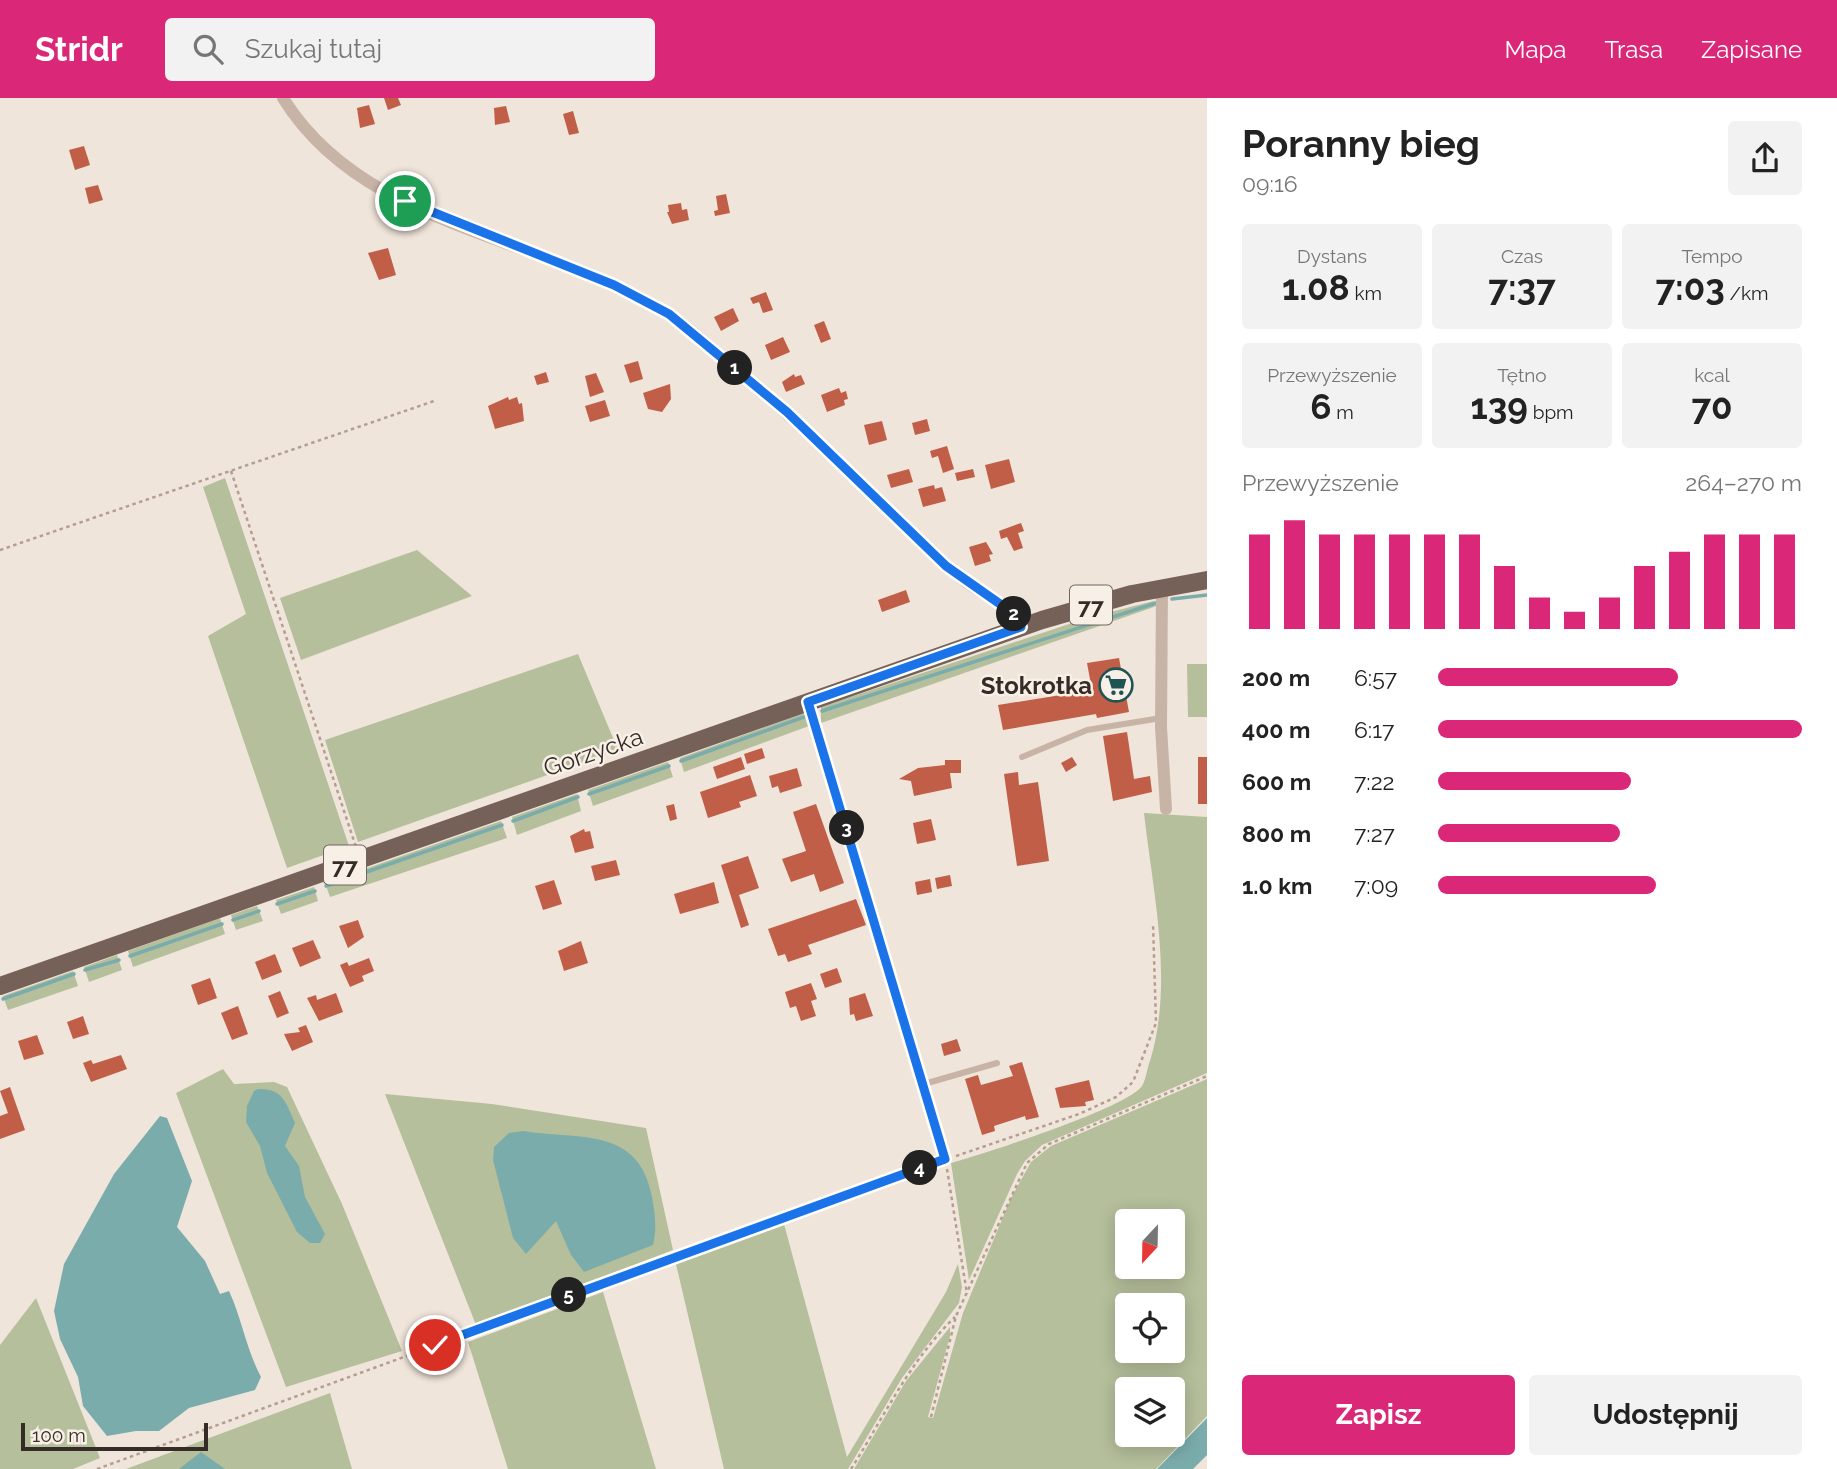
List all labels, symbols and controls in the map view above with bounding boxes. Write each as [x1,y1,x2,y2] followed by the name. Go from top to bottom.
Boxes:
[165,18,655,81] search box
[35,30,123,69] text: Stridr
[189,30,227,68] icon: search
[245,34,382,64] text: Szukaj tutaj
[1505,35,1566,64] text: Mapa
[1604,35,1663,64] text: Trasa
[1701,35,1802,64] text: Zapisane
[1242,121,1480,166] text: Poranny bieg
[1728,121,1802,195] button: share
[1242,170,1298,197] text: 09:16
[375,171,435,231] pin
[386,182,424,220] icon: arrive
[1297,245,1367,267] text: Dystans
[1501,245,1543,267] text: Czas
[1681,245,1743,267] text: Tempo
[1282,267,1350,308] text: 1.08
[1488,267,1556,308] text: 7:37
[1655,267,1725,308] text: 7:03
[1350,282,1382,304] text: km
[1725,282,1769,304] text: /km
[718,350,752,386] pin: 1
[730,356,739,378] text: 1
[1267,364,1397,386] text: Przewyższenie
[1497,364,1547,386] text: Tętno
[1694,364,1730,386] text: kcal
[1310,386,1331,427] text: 6
[1470,386,1528,427] text: 139
[1691,386,1733,427] text: 70
[1331,401,1354,423] text: m
[1528,401,1574,423] text: bpm
[1242,469,1399,496] text: Przewyższenie
[1685,469,1802,496] text: 264–270 m
[1070,586,1112,624] road number: 77
[996,596,1032,632] pin: 2
[1008,602,1019,624] text: 2
[1242,664,1310,691] text: 200 m
[1354,664,1397,691] text: 6:57
[1097,666,1135,704] supermarket icon: Stokrotka
[981,671,1092,700] place label: Stokrotka
[1242,716,1310,743] text: 400 m
[1354,716,1394,743] text: 6:17
[539,721,647,783] street label: Gorzycka
[1242,768,1311,795] text: 600 m
[1354,768,1395,795] text: 7:22
[830,810,864,846] pin: 3
[841,816,852,838] text: 3
[1242,820,1311,847] text: 800 m
[1354,820,1395,847] text: 7:27
[324,846,366,884] road number: 77
[1242,872,1312,899] text: 1.0 km
[1354,872,1398,899] text: 7:09
[902,1150,937,1186] pin: 4
[914,1156,925,1178] text: 4
[1115,1209,1185,1279] north arrow
[1115,1209,1185,1447] map controls
[552,1278,586,1312] pin: 5
[563,1283,574,1305] text: 5
[1115,1293,1185,1363] button: locate
[405,1315,465,1375] pin
[416,1326,454,1364] icon: check
[1242,1375,1515,1455] button: Zapisz
[1529,1375,1802,1455] button: Udostępnij
[1115,1377,1185,1447] button: layers
[21,1420,208,1452] scale bar
[32,1424,86,1446] text: 100 m

